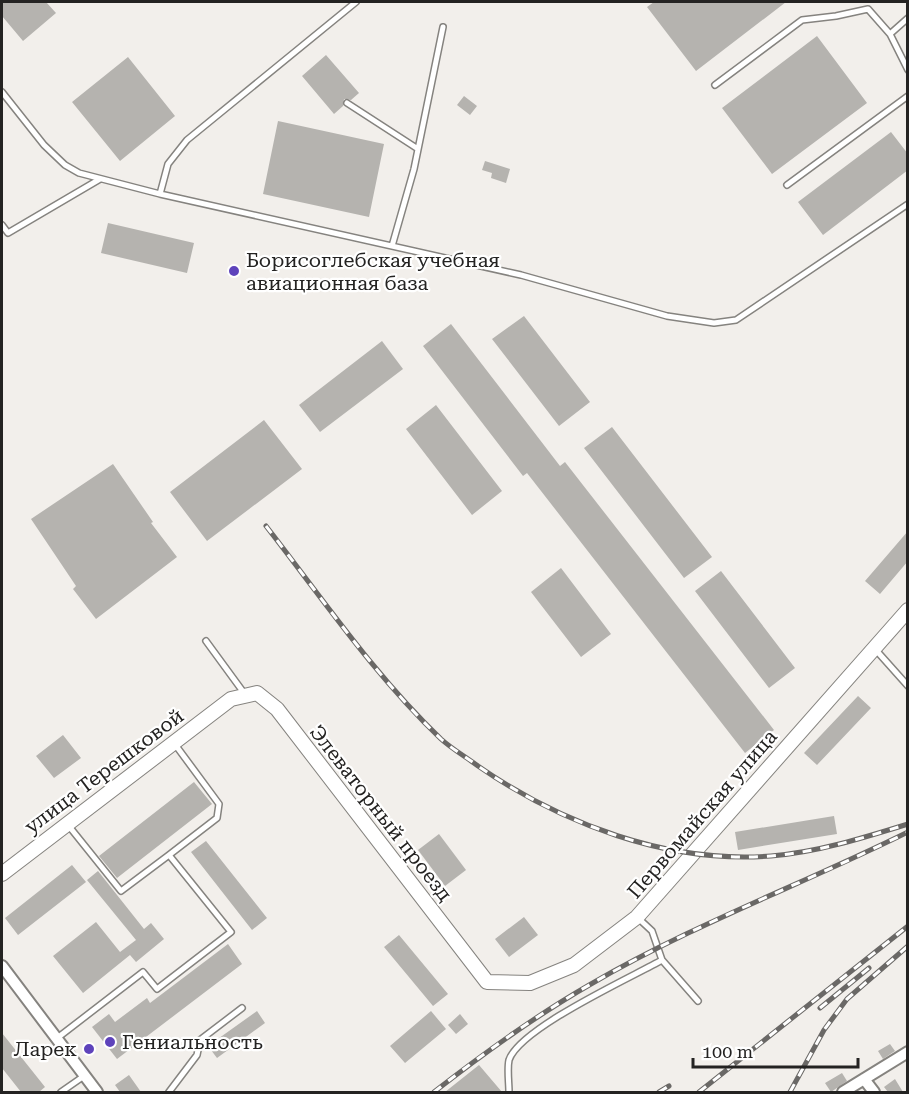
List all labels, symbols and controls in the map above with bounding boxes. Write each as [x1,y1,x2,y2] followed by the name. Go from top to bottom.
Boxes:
[246,248,500,295] place label: Борисоглебская учебная авиационная база
[227,264,241,278] marker: Борисоглебская учебная авиационная база
[20,703,188,839] street label: улица Терешковой
[305,720,457,906] street label: Элеваторный проезд
[622,725,782,903] street label: Первомайская улица
[122,1030,263,1054] place label: Гениальность
[693,1031,858,1069] scale bar
[103,1035,117,1049] marker: Гениальность
[14,1037,77,1061] place label: Ларек
[702,1041,753,1062] text: 100 m
[82,1042,96,1056] marker: Ларек

